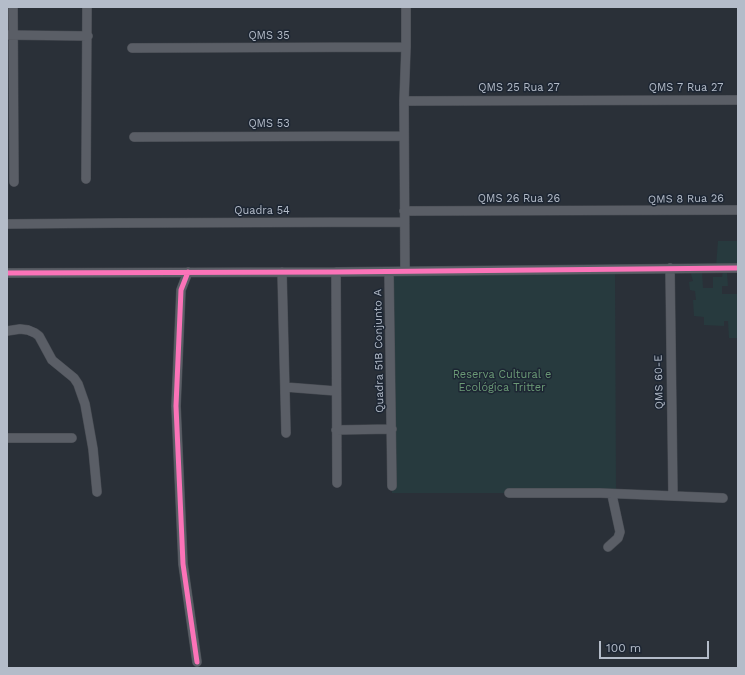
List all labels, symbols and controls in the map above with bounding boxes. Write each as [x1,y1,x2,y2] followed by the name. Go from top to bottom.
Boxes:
[248,29,290,43] street label: QMS 35
[478,81,560,95] street label: QMS 25 Rua 27
[649,81,723,95] street label: QMS 7 Rua 27
[248,117,290,131] street label: QMS 53
[478,192,560,206] street label: QMS 26 Rua 26
[648,192,724,206] street label: QMS 8 Rua 26
[234,204,290,218] street label: Quadra 54
[371,289,387,413] street label: Quadra 51B Conjunto A
[652,355,666,409] street label: QMS 60-E
[453,368,551,394] park label: Reserva Cultural e Ecológica Tritter
[601,633,711,659] scale bar
[606,641,641,655] text: 100 m

